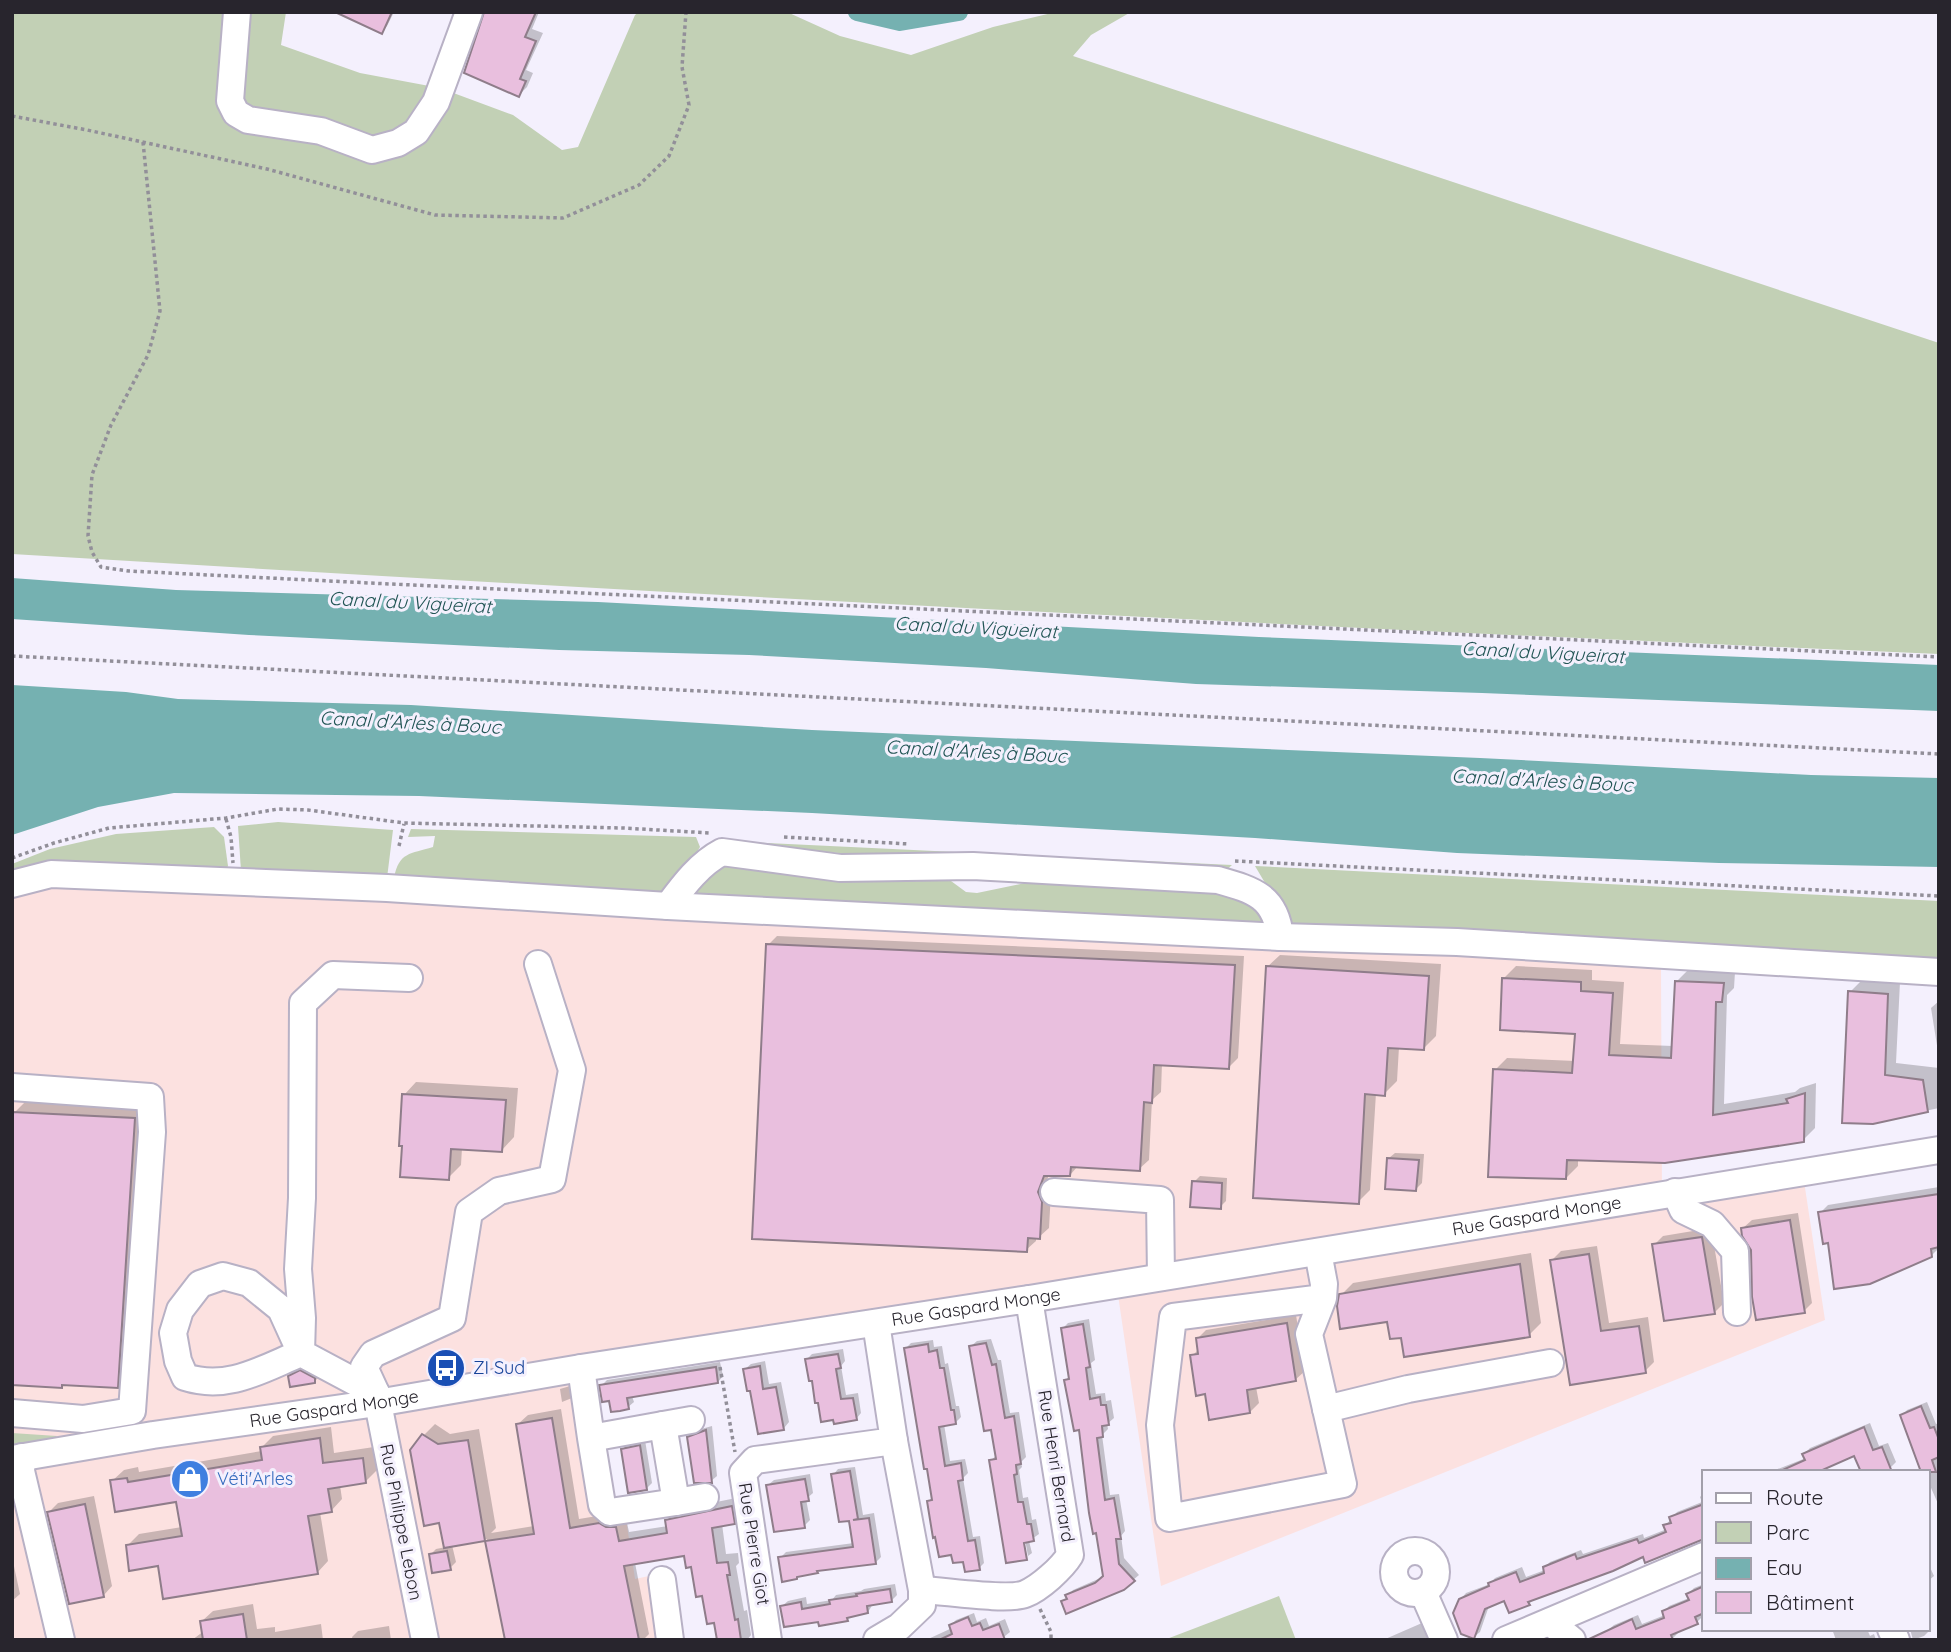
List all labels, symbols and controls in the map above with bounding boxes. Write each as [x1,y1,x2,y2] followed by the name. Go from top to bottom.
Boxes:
[328,586,494,618] water label: Canal du Vigueirat
[894,611,1060,643] water label: Canal du Vigueirat
[1461,636,1627,668] water label: Canal du Vigueirat
[319,705,503,739] water label: Canal d'Arles à Bouc
[885,734,1069,768] water label: Canal d'Arles à Bouc
[1451,763,1635,797] water label: Canal d'Arles à Bouc
[1450,1190,1623,1241] street label: Rue Gaspard Monge
[890,1282,1062,1331] street label: Rue Gaspard Monge
[425,1347,467,1389] bus stop icon: ZI Sud
[473,1356,525,1379] place label: ZI Sud
[248,1384,420,1432] street label: Rue Gaspard Monge
[1033,1388,1080,1544] street label: Rue Henri Bernard
[375,1442,428,1602] street label: Rue Philippe Lebon
[169,1458,211,1500] shop icon: Véti'Arles
[217,1467,293,1490] place label: Véti'Arles
[1702,1470,1930,1631] legend
[733,1481,776,1607] street label: Rue Pierre Giot
[1766,1484,1823,1510] text: Route
[1766,1519,1810,1545] text: Parc
[1766,1554,1802,1580] text: Eau
[1766,1589,1854,1615] text: Bâtiment

